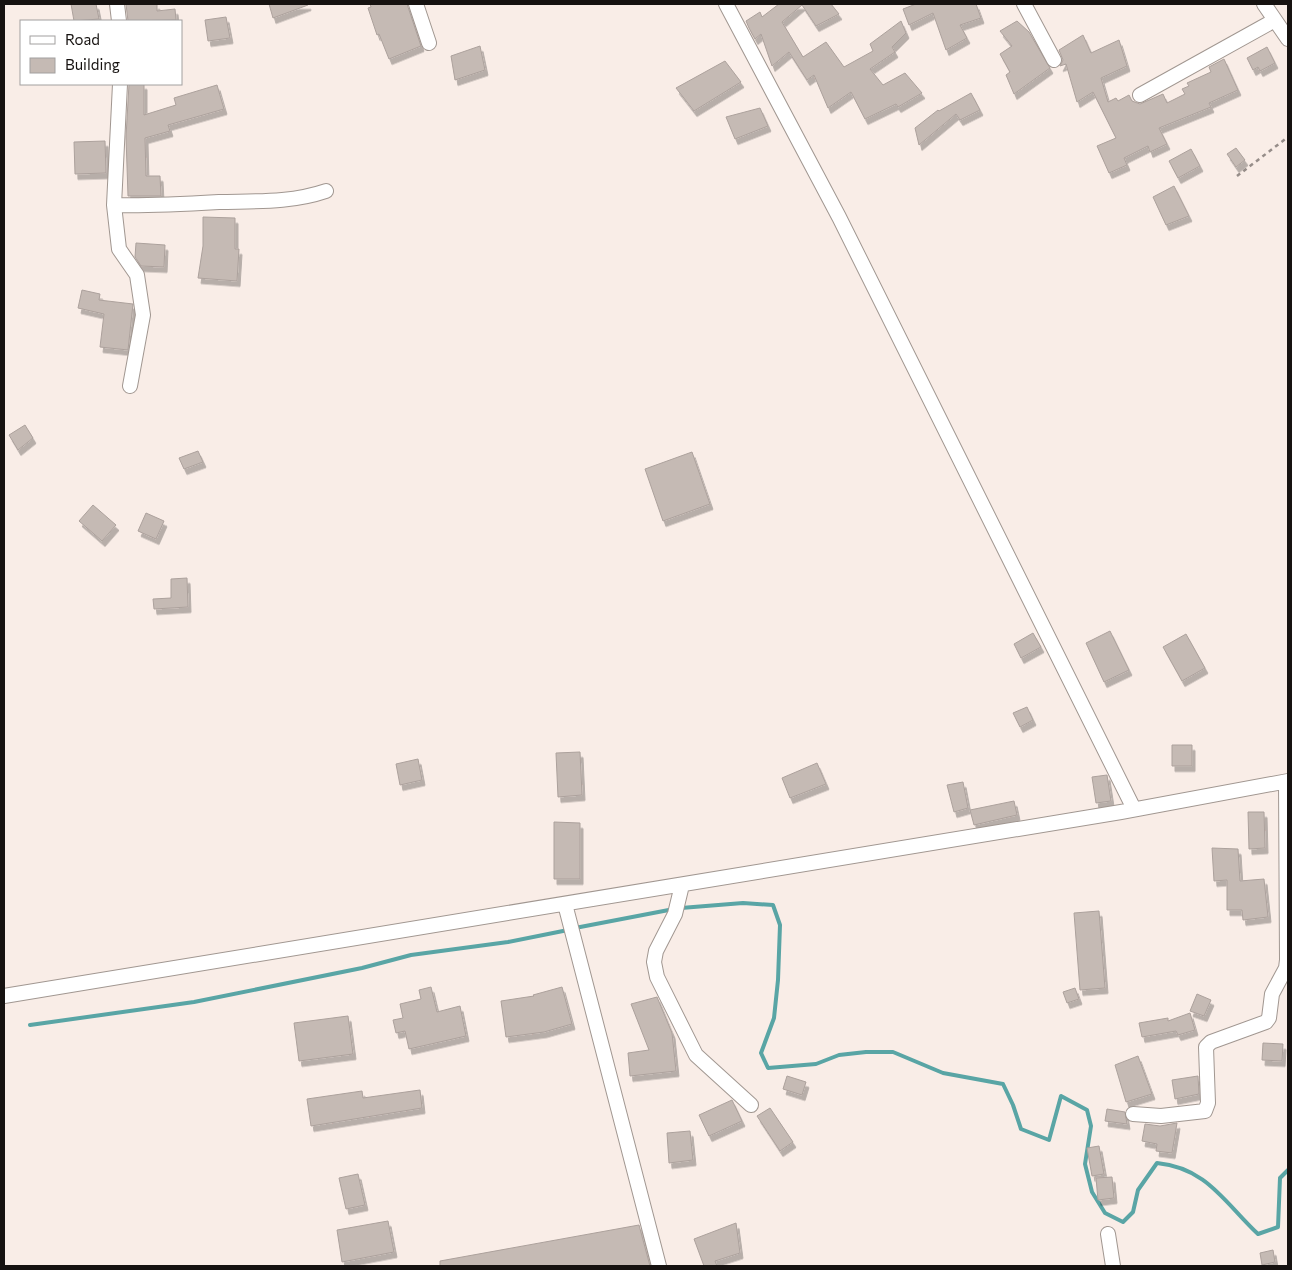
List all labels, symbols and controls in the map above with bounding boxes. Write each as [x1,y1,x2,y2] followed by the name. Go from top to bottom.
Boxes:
[20,20,182,85] legend
[65,30,100,48] text: Road
[65,55,120,73] text: Building

